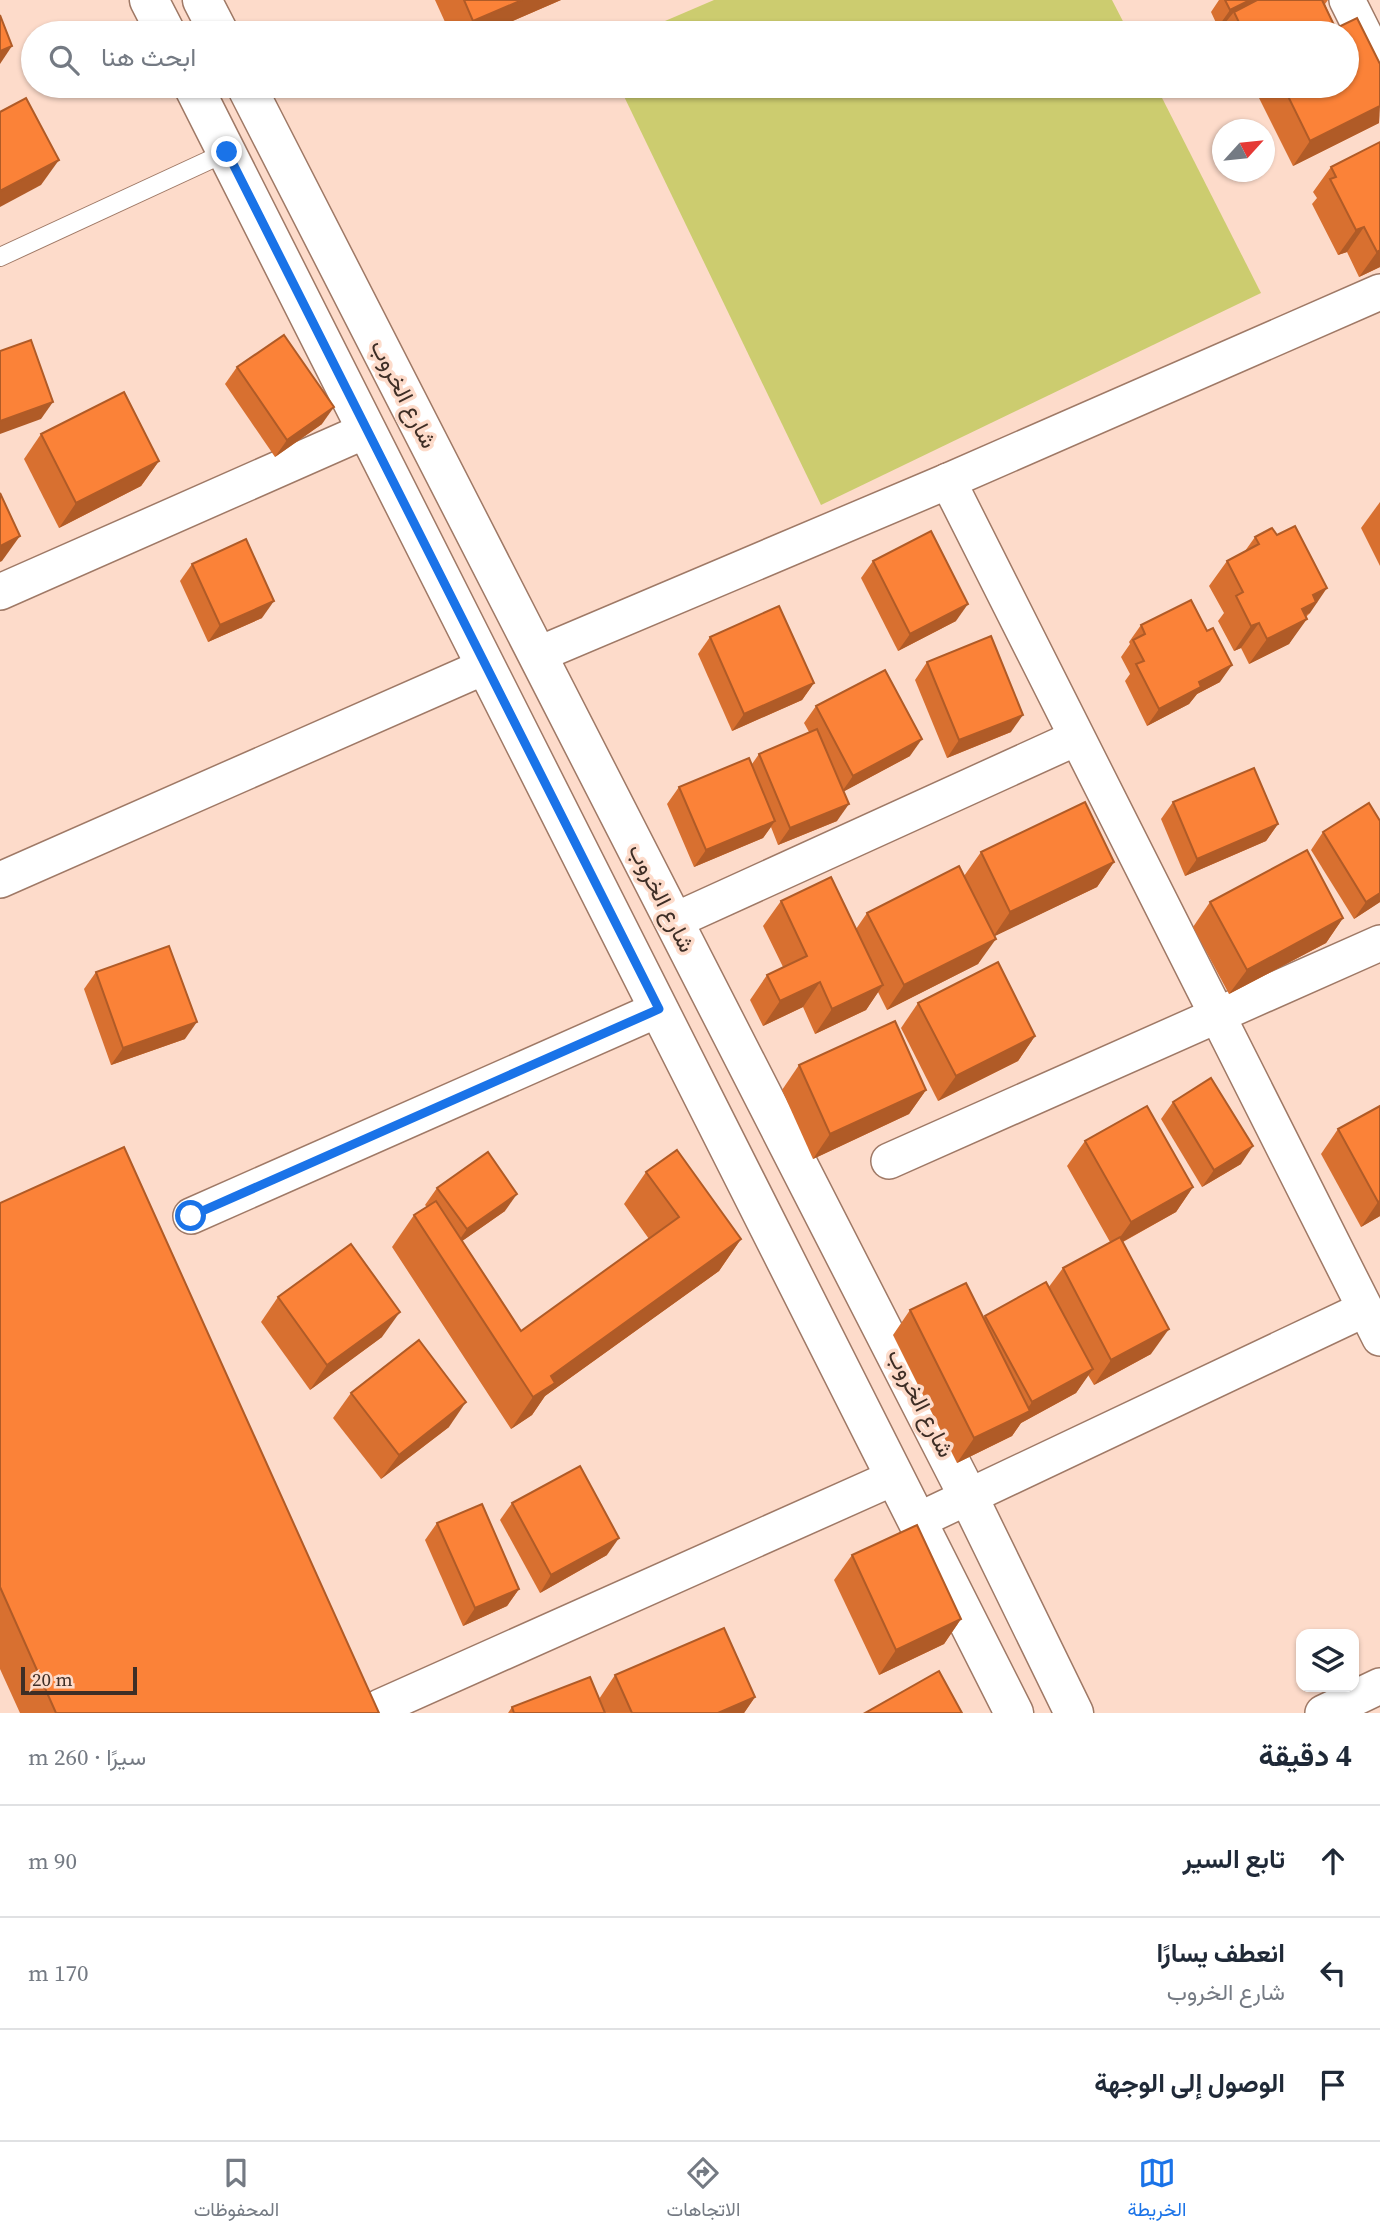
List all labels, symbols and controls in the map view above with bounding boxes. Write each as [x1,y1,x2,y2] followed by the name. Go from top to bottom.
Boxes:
[21,21,1359,98] search box
[101,39,196,75] text: ابحث هنا
[45,41,83,79] icon: search
[1212,119,1275,182] north arrow
[211,136,242,167] route end
[363,334,445,454] street label: شارع الخروب
[621,838,703,958] street label: شارع الخروب
[175,1200,206,1231] route start
[880,1343,962,1463] street label: شارع الخروب
[1296,1629,1359,1692] map controls
[1296,1629,1359,1692] button: layers
[21,1664,136,1696] scale bar
[32,1666,73,1692] text: 20 m
[1259,1735,1352,1776] text: 4 دقيقة
[28,1741,146,1773] text: سيرًا · 260 m
[1182,1841,1285,1877] text: تابع السير
[1314,1842,1352,1880] icon: ahead
[28,1845,77,1877] text: 90 m
[1156,1935,1285,1971] text: انعطف يسارًا
[1314,1954,1352,1992] icon: left
[28,1957,89,1989] text: 170 m
[1167,1976,1285,2008] text: شارع الخروب
[1094,2065,1285,2101] text: الوصول إلى الوجهة
[1314,2066,1352,2104] icon: arrive
[194,2154,279,2226] tab: المحفوظات
[667,2154,740,2226] tab: الاتجاهات
[1128,2154,1186,2226] tab: الخريطة

